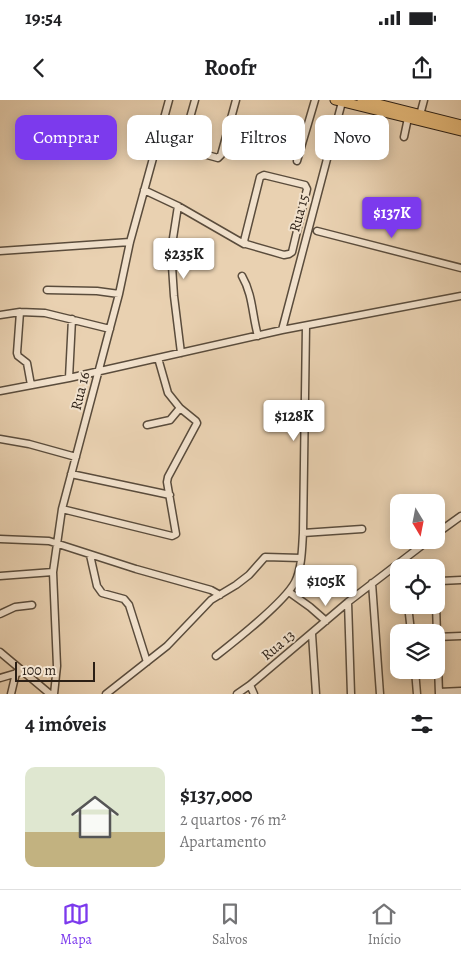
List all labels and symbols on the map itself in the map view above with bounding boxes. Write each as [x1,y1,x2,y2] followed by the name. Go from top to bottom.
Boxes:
[284,192,314,234] street label: Rua 15
[357,196,427,239] pin: $137K
[149,238,219,280] pin: $235K
[66,370,94,412] street label: Rua 16
[259,400,329,442] pin: $128K
[390,494,445,549] north arrow
[291,564,361,607] pin: $105K
[257,625,299,665] street label: Rua 13
[15,659,95,682] scale bar

